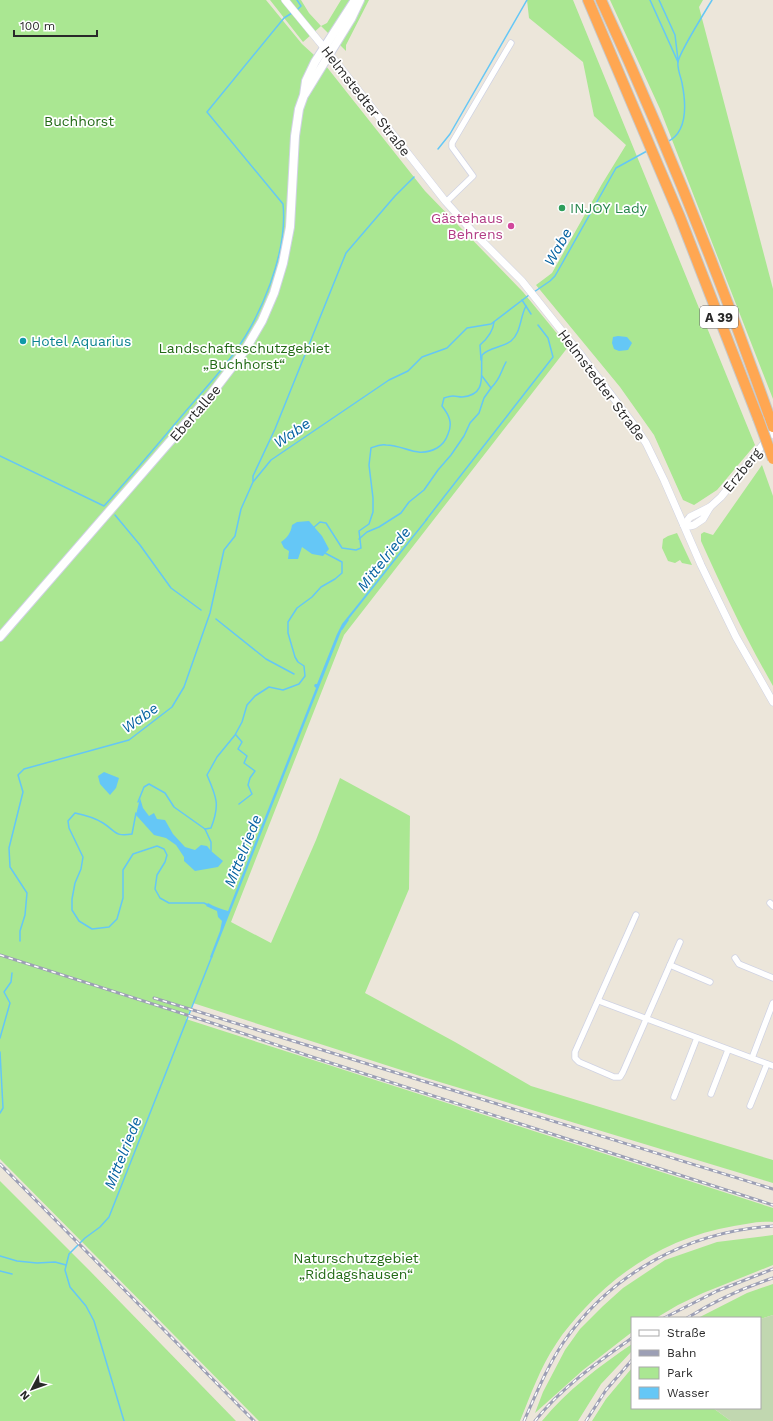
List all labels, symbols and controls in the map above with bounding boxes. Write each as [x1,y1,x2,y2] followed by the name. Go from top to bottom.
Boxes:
[14,12,97,38] scale bar
[20,19,55,33] text: 100 m
[318,43,414,159] street label: Helmstedter Straße
[44,113,114,129] park label: Buchhorst
[570,200,648,216] place label: INJOY Lady
[557,203,567,213] marker: INJOY Lady
[431,210,503,242] place label: Gästehaus Behrens
[506,221,516,231] marker: Gästehaus Behrens
[540,225,576,269] water label: Wabe
[700,306,738,328] road number: A 39
[555,326,649,444] street label: Helmstedter Straße
[31,333,131,349] place label: Hotel Aquarius
[18,336,28,346] marker: Hotel Aquarius
[158,340,330,372] park label: Landschaftsschutzgebiet „Buchhorst“
[166,381,224,445] street label: Ebertallee
[270,414,314,452] water label: Wabe
[719,444,765,495] street label: Erzberg
[353,523,415,595] water label: Mittelriede
[118,699,162,737] water label: Wabe
[220,812,266,890] water label: Mittelriede
[100,1114,146,1192] water label: Mittelriede
[293,1250,419,1282] park label: Naturschutzgebiet „Riddagshausen“
[631,1317,761,1409] legend
[667,1326,706,1340] text: Straße
[667,1346,696,1360] text: Bahn
[667,1366,693,1380] text: Park
[12,1369,52,1409] north arrow
[667,1386,709,1400] text: Wasser
[17,1388,32,1403] text: N

